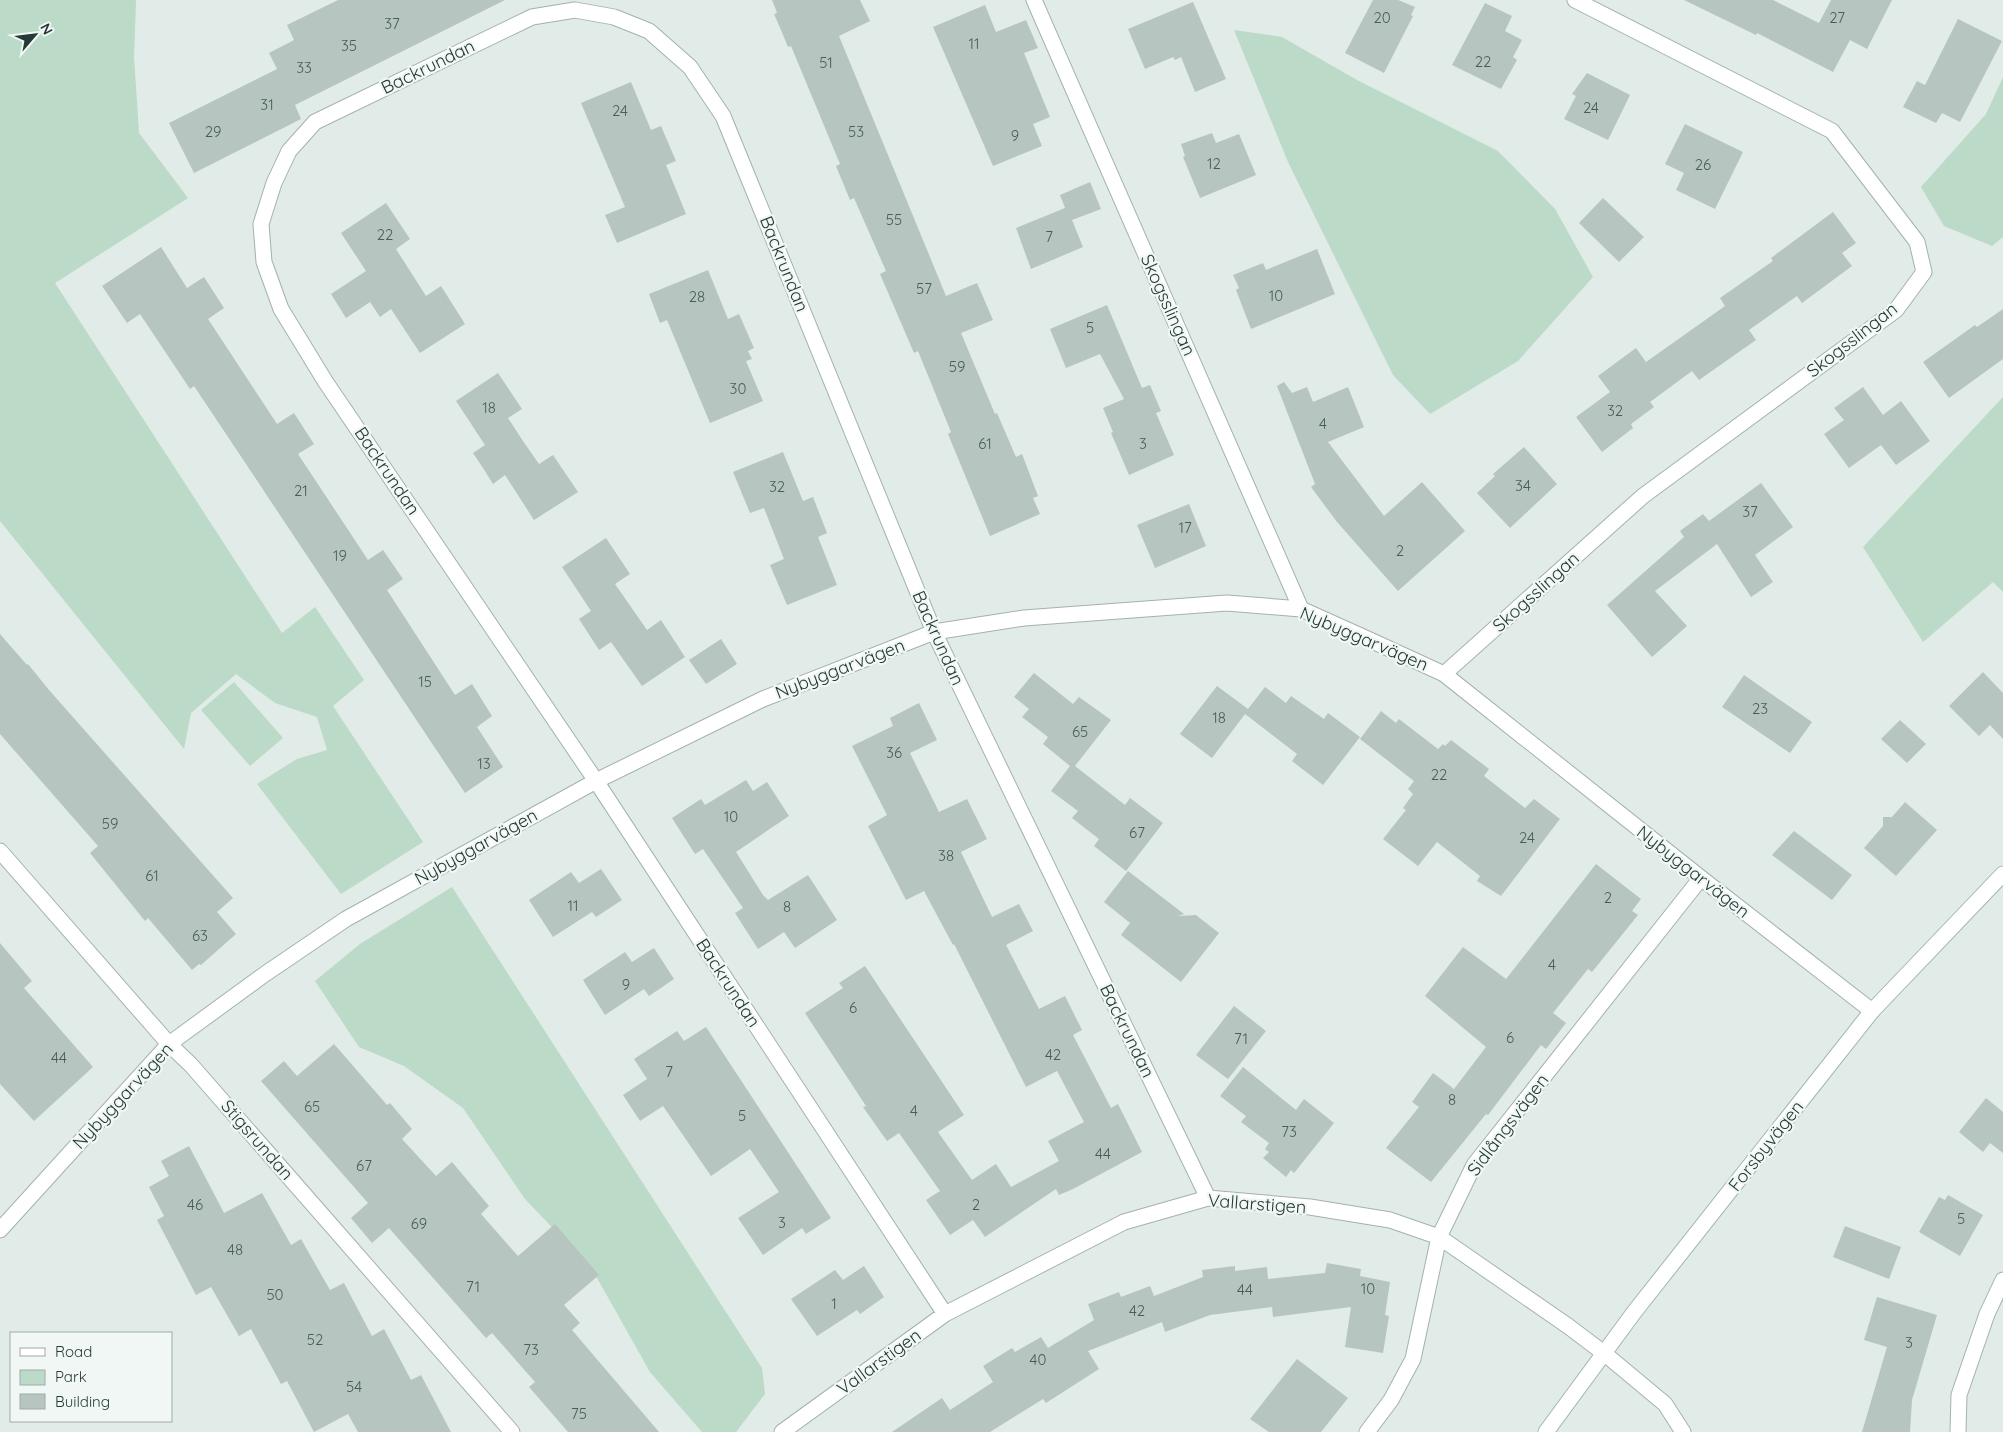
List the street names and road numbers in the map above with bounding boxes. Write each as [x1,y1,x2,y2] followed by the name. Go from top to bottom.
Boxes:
[377,34,478,99] street label: Backrundan
[755,213,814,315] street label: Backrundan
[1136,250,1201,359] street label: Skogsslingan
[1802,297,1902,382] street label: Skogsslingan
[350,422,425,519] street label: Backrundan
[1487,547,1584,637] street label: Skogsslingan
[907,587,970,689] street label: Backrundan
[1297,601,1432,676] street label: Nybyggarvägen
[772,633,908,704] street label: Nybyggarvägen
[410,803,541,890] street label: Nybyggarvägen
[1632,820,1754,923] street label: Nybyggarvägen
[691,934,766,1032] street label: Backrundan
[1095,980,1160,1081] street label: Backrundan
[67,1038,178,1154] street label: Nybyggarvägen
[1462,1069,1553,1180] street label: Sidlångsvägen
[216,1095,299,1185] street label: Stigsrundan
[1723,1096,1808,1196] street label: Forsbyvägen
[1207,1189,1307,1218] street label: Vallarstigen
[832,1323,925,1400] street label: Vallarstigen

